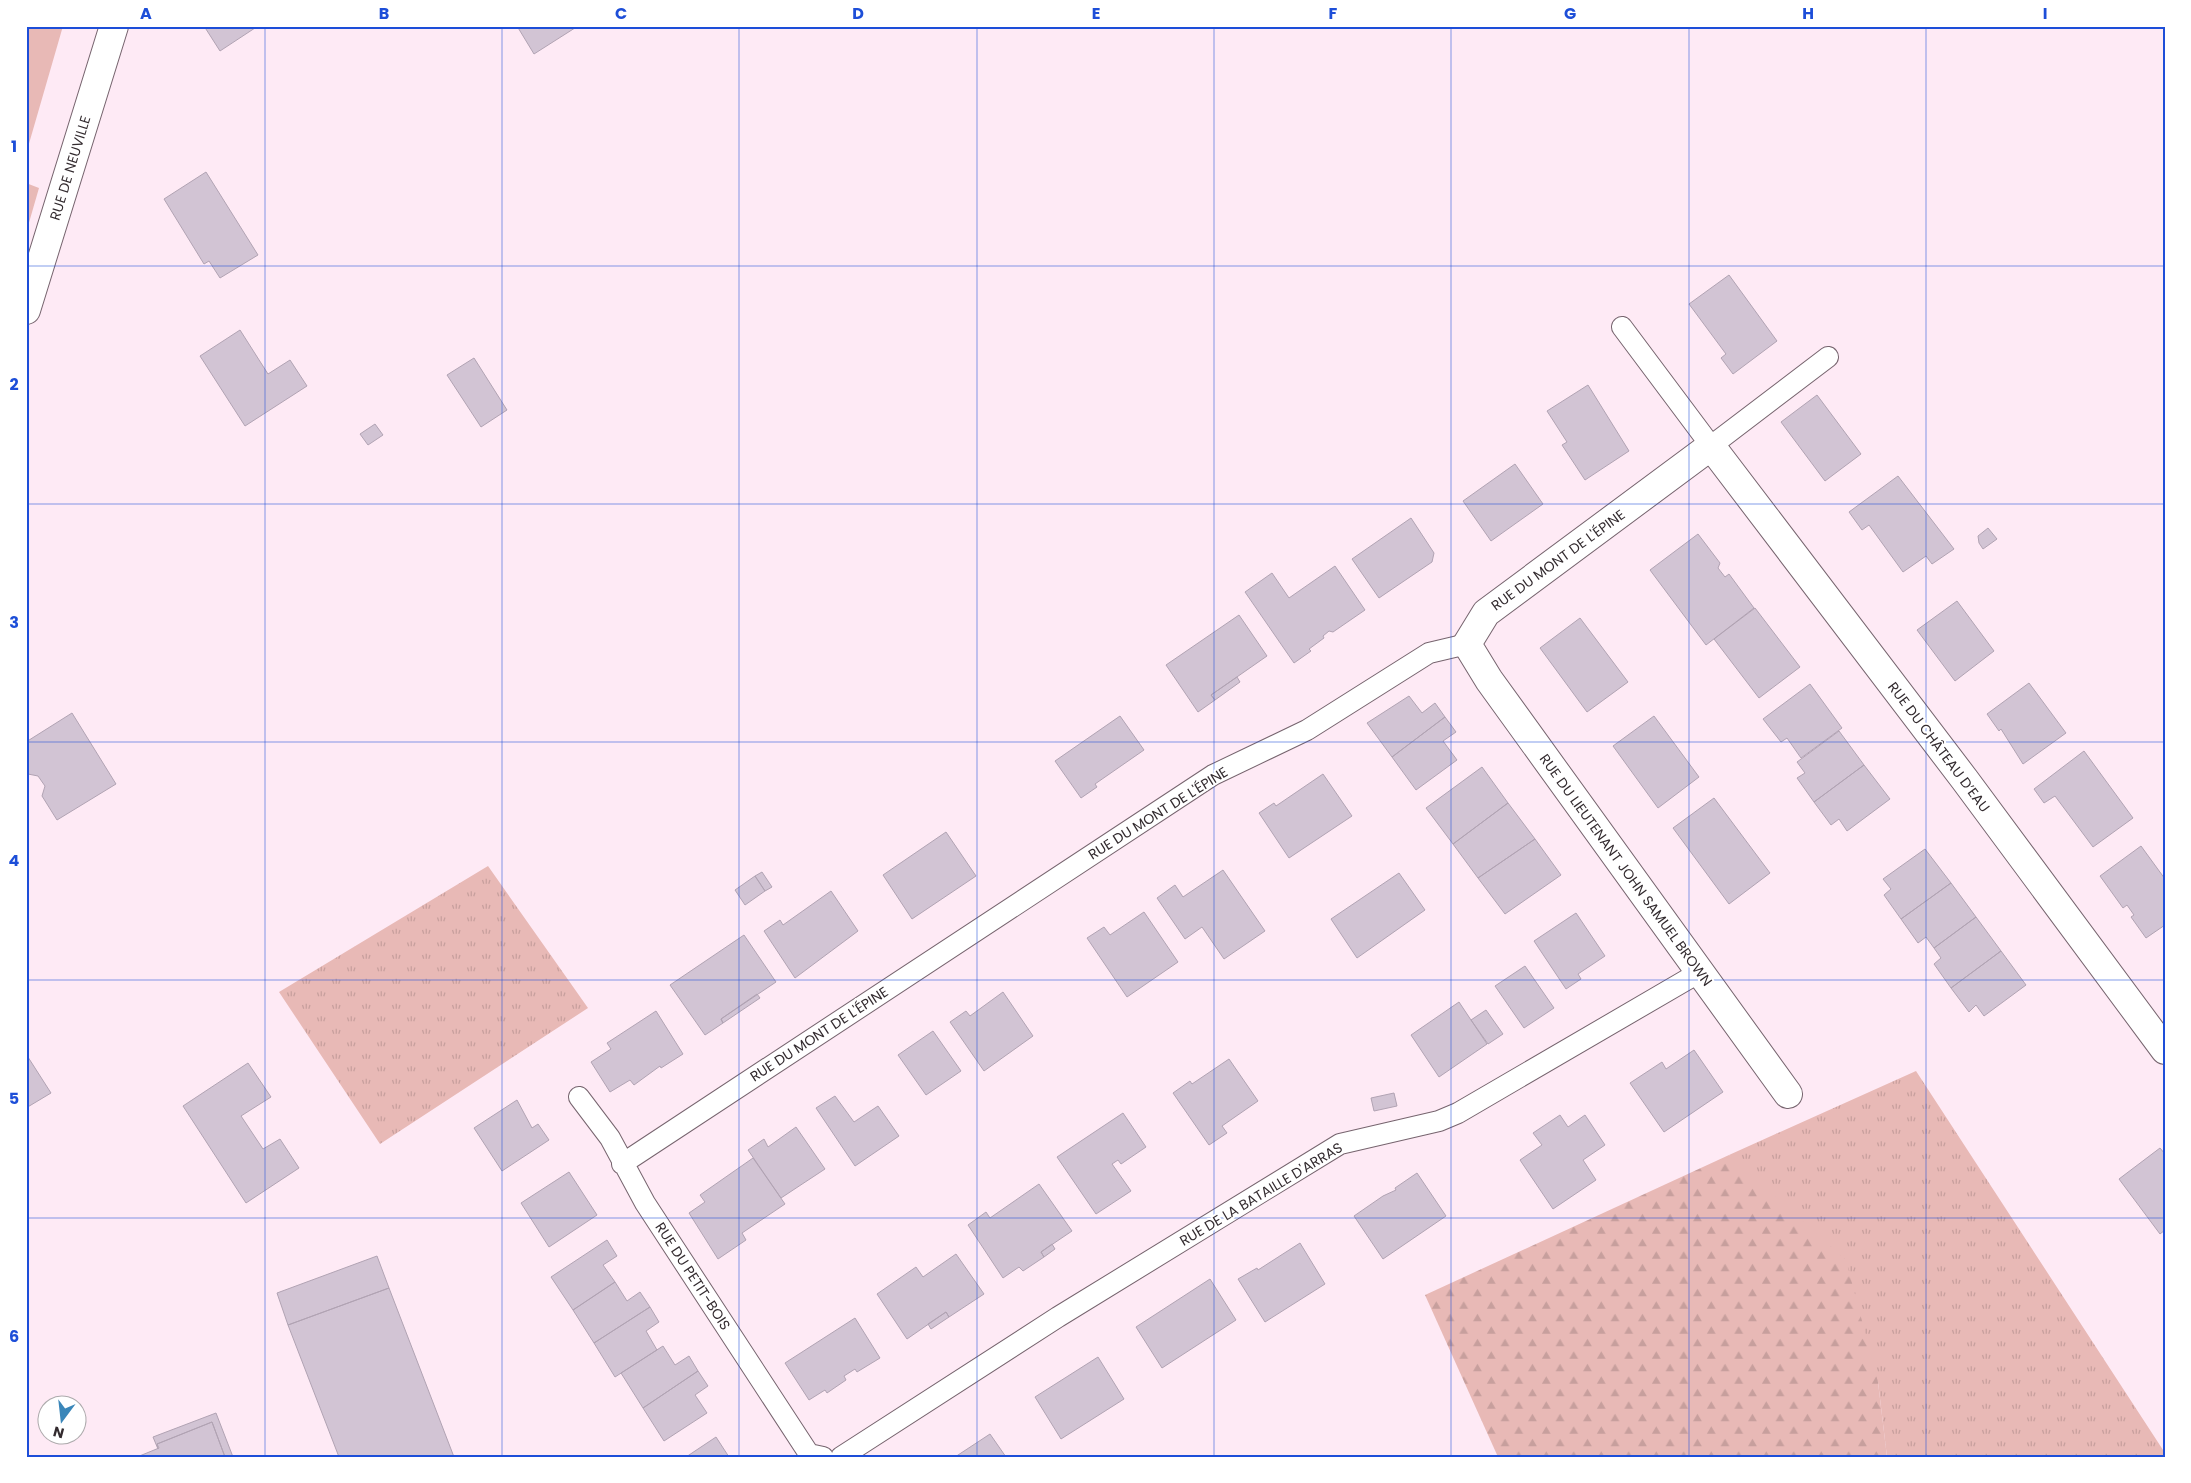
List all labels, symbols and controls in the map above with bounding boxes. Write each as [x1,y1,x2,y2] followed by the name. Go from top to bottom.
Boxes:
[140,2,152,25] text: A
[379,2,389,25] text: B
[615,2,627,25] text: C
[852,2,864,25] text: D
[1092,2,1100,25] text: E
[1329,2,1338,25] text: F
[1564,2,1576,25] text: G
[1802,2,1814,25] text: H
[2043,2,2047,25] text: I
[45,113,95,223] street label: RUE DE NEUVILLE
[11,135,17,158] text: 1
[9,373,19,396] text: 2
[1487,505,1629,615] street label: RUE DU MONT DE L'ÉPINE
[9,611,19,634] text: 3
[1883,678,1995,816] street label: RUE DU CHÂTEAU D’EAU
[1535,750,1717,990] street label: RUE DU LIEUTENANT JOHN SAMUEL BROWN
[1084,762,1232,864] street label: RUE DU MONT DE L'ÉPINE
[9,849,20,872] text: 4
[746,982,892,1086] street label: RUE DU MONT DE L'ÉPINE
[9,1087,19,1110] text: 5
[1176,1137,1346,1251] street label: RUE DE LA BATAILLE D'ARRAS
[651,1218,735,1334] street label: RUE DU PETIT-BOIS
[9,1325,19,1348] text: 6
[38,1396,88,1446] north arrow
[51,1422,66,1444] text: N

